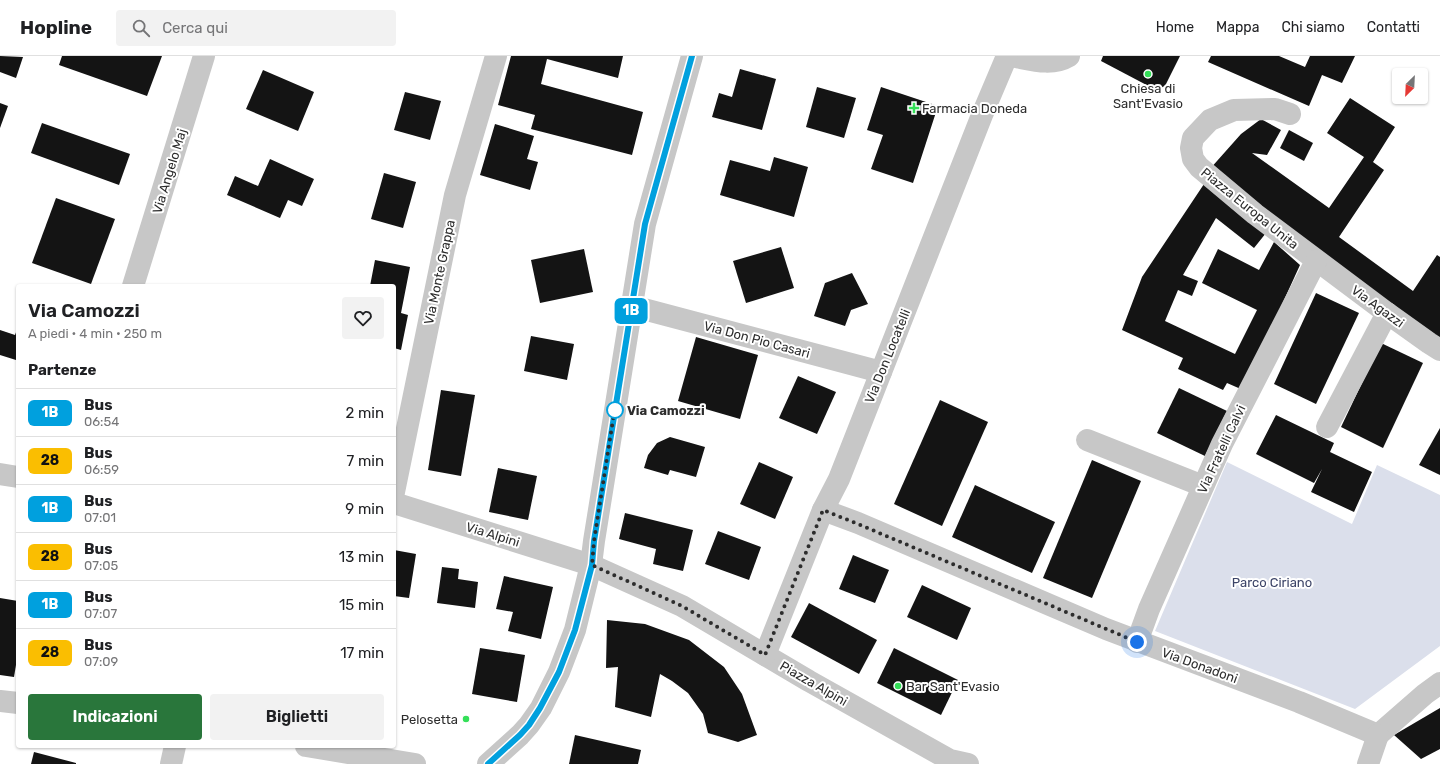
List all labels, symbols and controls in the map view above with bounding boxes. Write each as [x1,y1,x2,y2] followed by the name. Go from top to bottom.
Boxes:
[116,10,396,46] search box
[20,16,92,39] text: Hopline
[130,17,152,39] icon: search
[162,19,228,37] text: Cerca qui
[1156,19,1194,36] text: Home
[1216,19,1259,36] text: Mappa
[1281,19,1345,36] text: Chi siamo
[1367,19,1420,36] text: Contatti
[1392,68,1428,104] north arrow
[1392,68,1428,104] map controls
[1143,69,1153,79] marker: Chiesa di Sant'Evasio
[1113,81,1183,111] place label: Chiesa di Sant'Evasio
[922,101,1027,116] place label: Farmacia Doneda
[909,103,919,113] marker: Farmacia Doneda
[149,127,190,216] street label: Via Angelo Maj
[1198,165,1301,252] street label: Piazza Europa Unita
[421,218,458,326] street label: Via Monte Grappa
[1348,282,1407,331] street label: Via Agazzi
[342,297,384,339] button: heart
[613,298,649,324] line badge: 1B
[28,299,140,322] text: Via Camozzi
[623,302,639,319] text: 1B
[862,307,913,405] street label: Via Don Locatelli
[702,318,812,361] street label: Via Don Pio Casari
[28,326,162,341] text: A piedi · 4 min · 250 m
[28,361,96,379] text: Partenze
[84,396,112,414] text: Bus
[606,401,624,419] marker: Via Camozzi
[627,403,705,418] place label: Via Camozzi
[1194,403,1248,496] street label: Via Fratelli Calvi
[42,404,58,421] text: 1B
[345,404,384,422] text: 2 min
[84,414,119,429] text: 06:54
[84,444,112,462] text: Bus
[41,452,59,469] text: 28
[347,452,384,470] text: 7 min
[84,462,119,477] text: 06:59
[84,492,112,510] text: Bus
[42,500,58,517] text: 1B
[345,500,384,518] text: 9 min
[84,510,116,525] text: 07:01
[464,519,522,550] street label: Via Alpini
[84,540,112,558] text: Bus
[41,548,59,565] text: 28
[339,548,384,566] text: 13 min
[84,558,118,573] text: 07:05
[1232,575,1312,590] park label: Parco Ciriano
[84,588,112,606] text: Bus
[42,596,58,613] text: 1B
[339,596,384,614] text: 15 min
[84,606,117,621] text: 07:07
[1127,632,1147,652] your location
[84,636,112,654] text: Bus
[41,644,59,661] text: 28
[340,644,384,662] text: 17 min
[1160,645,1240,686] street label: Via Donadoni
[84,654,118,669] text: 07:09
[777,658,850,709] street label: Piazza Alpini
[906,679,1000,694] place label: Bar Sant'Evasio
[893,681,903,691] marker: Bar Sant'Evasio
[28,694,202,740] button: Indicazioni
[210,694,384,740] button: Biglietti
[401,712,458,727] place label: Pelosetta
[461,714,471,724] marker: Pelosetta

